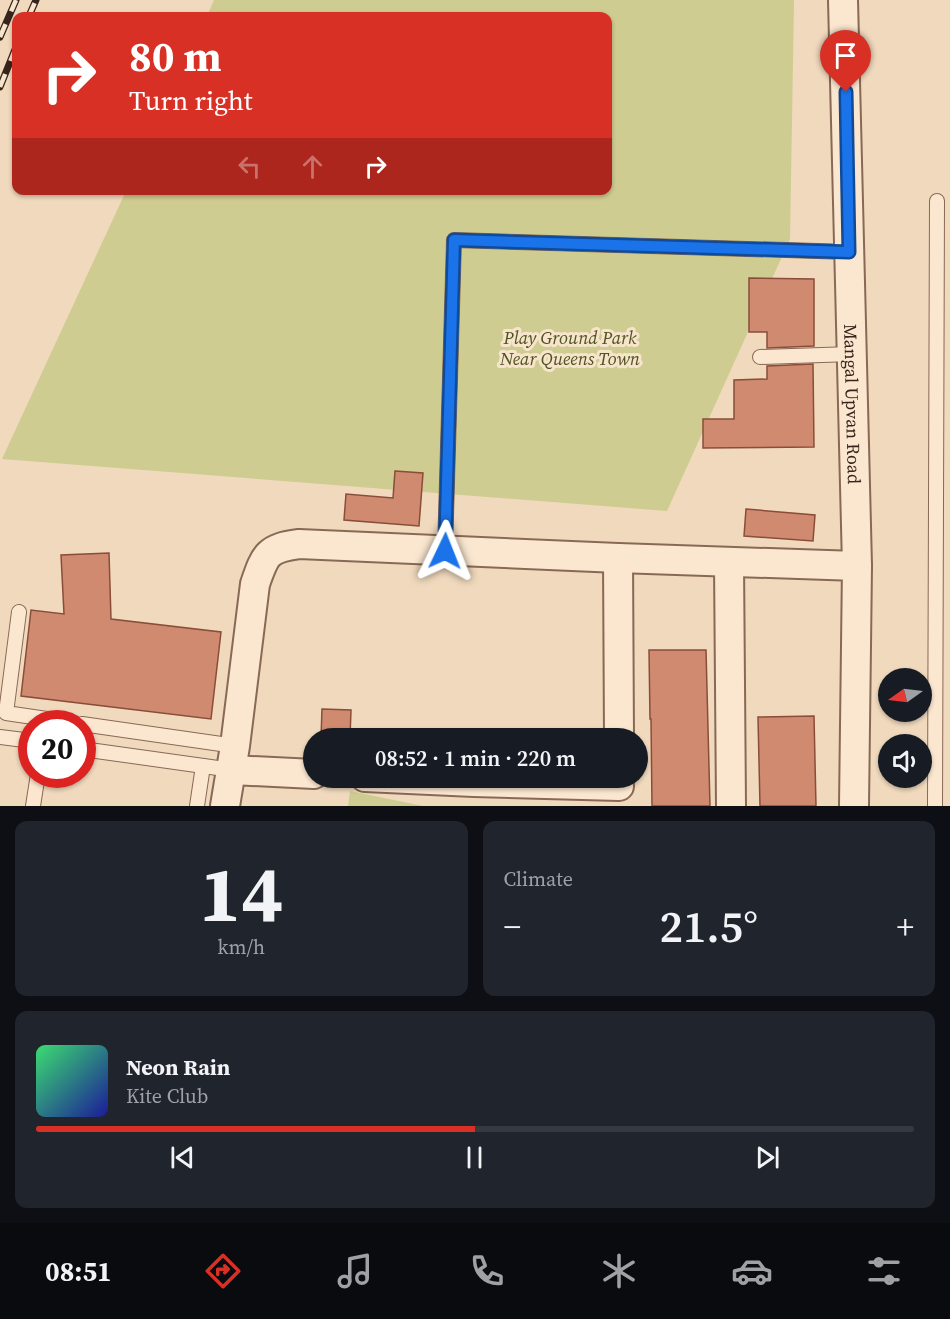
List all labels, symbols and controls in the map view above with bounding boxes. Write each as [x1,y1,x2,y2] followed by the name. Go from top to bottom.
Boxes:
[129,27,222,85] text: 80 m
[820,30,871,92] pin
[30,36,108,114] icon: right
[829,39,862,72] icon: arrive
[129,82,253,119] text: Turn right
[233,150,266,183] icon: left
[296,150,329,183] icon: ahead
[359,150,392,183] icon: right
[839,323,867,484] street label: Mangal Upvan Road
[499,325,640,371] park label: Play Ground Park Near Queens Town
[413,519,477,583] position arrow
[878,668,932,722] north arrow
[878,668,932,788] map controls
[18,710,96,788] speed limit sign: 20
[878,734,932,788] button: sound
[375,743,576,773] text: 08:52 · 1 min · 220 m
[199,840,284,947] text: 14
[504,865,573,893] text: Climate
[660,895,758,957] text: 21.5°
[504,904,521,949] text: −
[897,904,914,949] text: +
[217,933,265,961] text: km/h
[126,1052,230,1082] text: Neon Rain
[126,1082,208,1110] text: Kite Club
[166,1141,199,1174] icon: previous
[458,1141,491,1174] icon: pause
[751,1141,784,1174] icon: next
[202,1250,244,1292] icon: directions
[334,1250,376,1292] icon: music
[466,1250,508,1292] icon: phone
[598,1250,640,1292] icon: climate
[731,1250,773,1292] icon: car
[863,1250,905,1292] icon: filters
[45,1253,112,1290] text: 08:51

